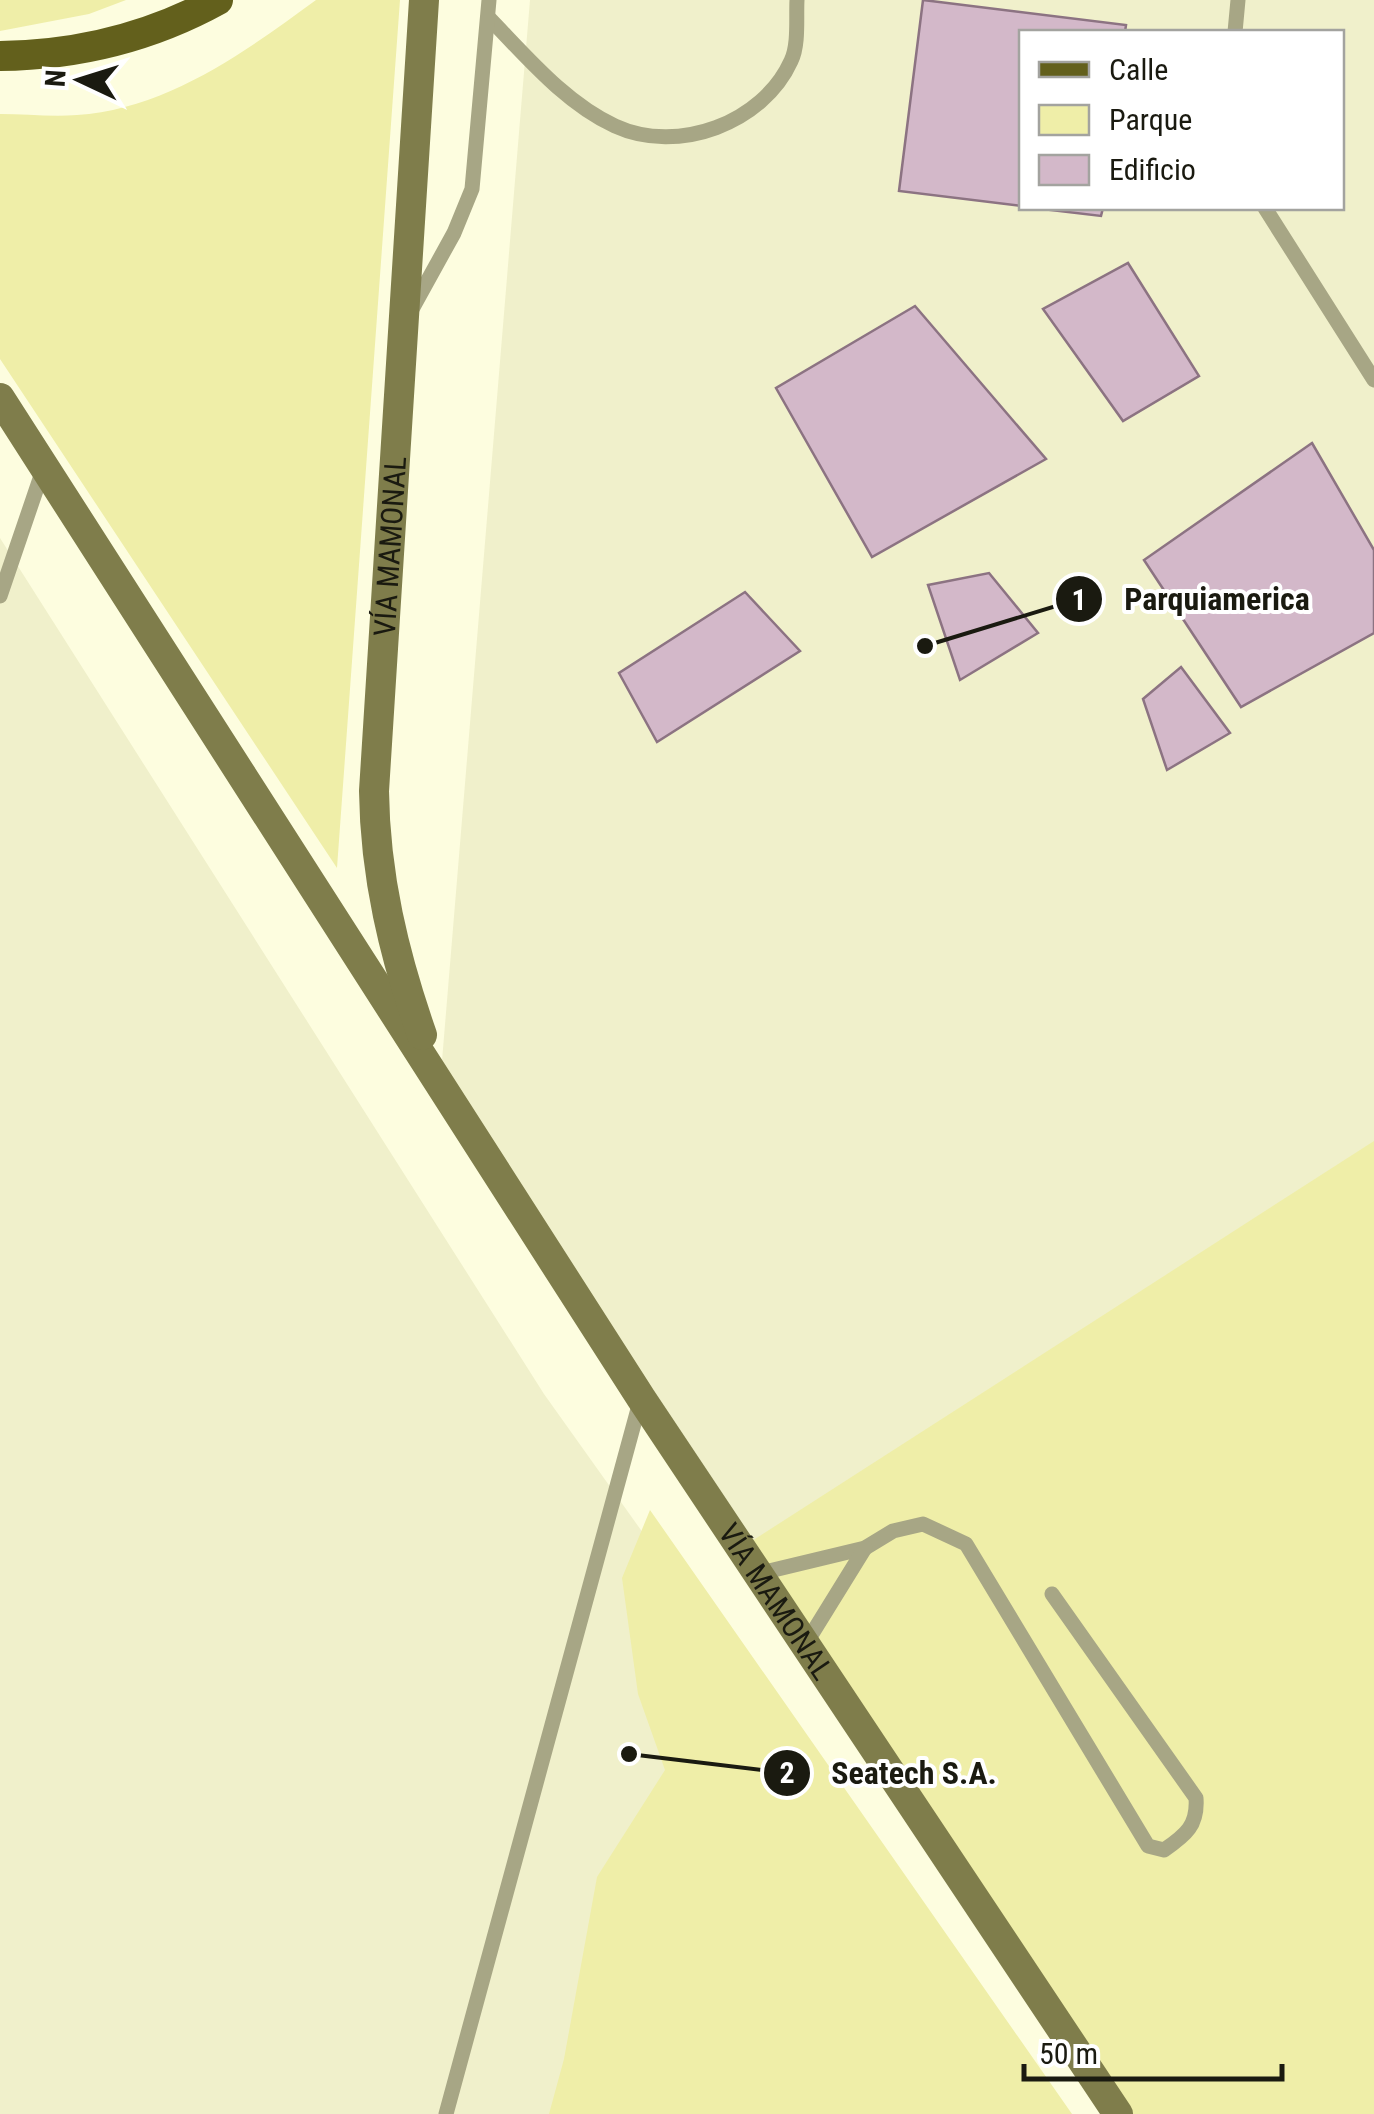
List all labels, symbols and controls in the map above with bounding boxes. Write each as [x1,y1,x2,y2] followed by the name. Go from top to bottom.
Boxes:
[30,30,130,130] north arrow
[1019,30,1344,210] legend
[1109,52,1168,87] text: Calle
[39,69,73,88] text: N
[1109,102,1192,137] text: Parque
[1109,152,1196,187] text: Edificio
[366,455,413,637] street label: VÍA MAMONAL
[1054,568,1330,630] callout: Parquiamerica
[1124,580,1310,618] text: Parquiamerica
[1071,582,1087,617] text: 1
[712,1517,841,1686] street label: VÍA MAMONAL
[762,1742,1017,1804] callout: Seatech S.A.
[831,1754,997,1792] text: Seatech S.A.
[779,1755,795,1790] text: 2
[1024,2019,1282,2081] scale bar
[1039,2036,1098,2071] text: 50 m

